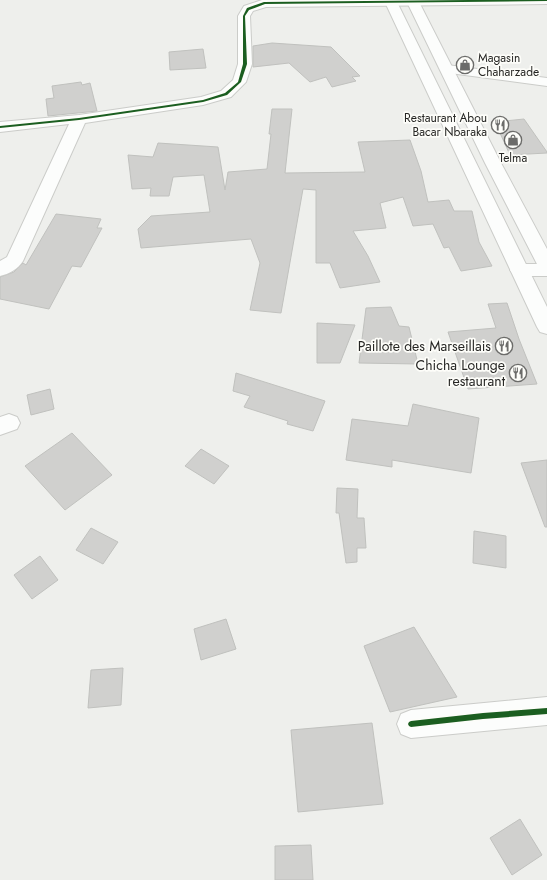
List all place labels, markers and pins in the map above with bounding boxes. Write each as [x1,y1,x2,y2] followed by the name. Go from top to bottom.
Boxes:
[478,49,539,81] place label: Magasin Chaharzade
[455,55,475,75] shop icon: Magasin Chaharzade
[404,109,487,141] place label: Restaurant Abou Bacar Nbaraka
[490,115,510,135] restaurant icon: Restaurant Abou Bacar Nbaraka
[503,130,523,150] shop icon: Telma
[499,149,527,167] place label: Telma
[358,336,491,356] place label: Paillote des Marseillais
[494,336,514,356] restaurant icon: Paillote des Marseillais
[416,355,506,391] place label: Chicha Lounge restaurant
[508,363,528,383] restaurant icon: Chicha Lounge restaurant

